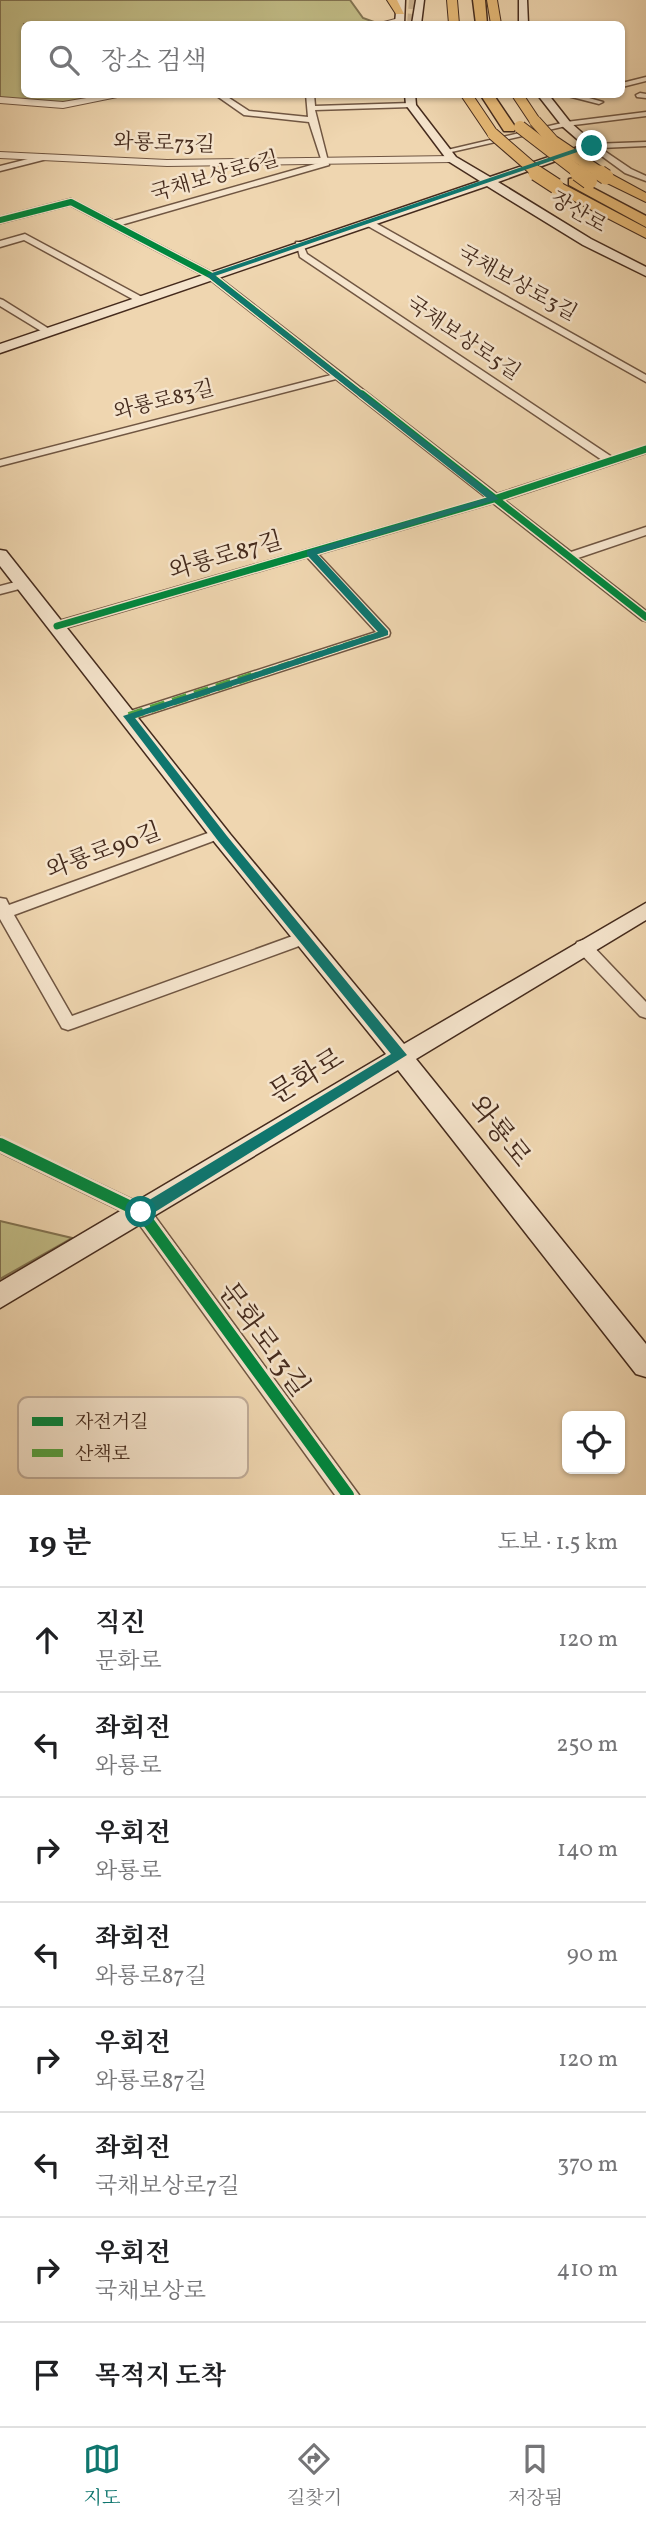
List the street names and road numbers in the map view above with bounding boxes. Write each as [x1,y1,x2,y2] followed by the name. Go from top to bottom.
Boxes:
[113,128,215,160] street label: 와룡로73길
[147,145,283,209] street label: 국채보상로6길
[544,185,612,241] street label: 장산로
[452,239,582,329] street label: 국채보상로3길
[400,290,526,388] street label: 국채보상로5길
[111,375,217,427] street label: 와룡로83길
[165,525,287,589] street label: 와룡로87길
[42,815,166,889] street label: 와룡로90길
[262,1039,352,1115] street label: 문화로
[459,1088,539,1176] street label: 와룡로
[208,1275,318,1405] street label: 문화로13길

